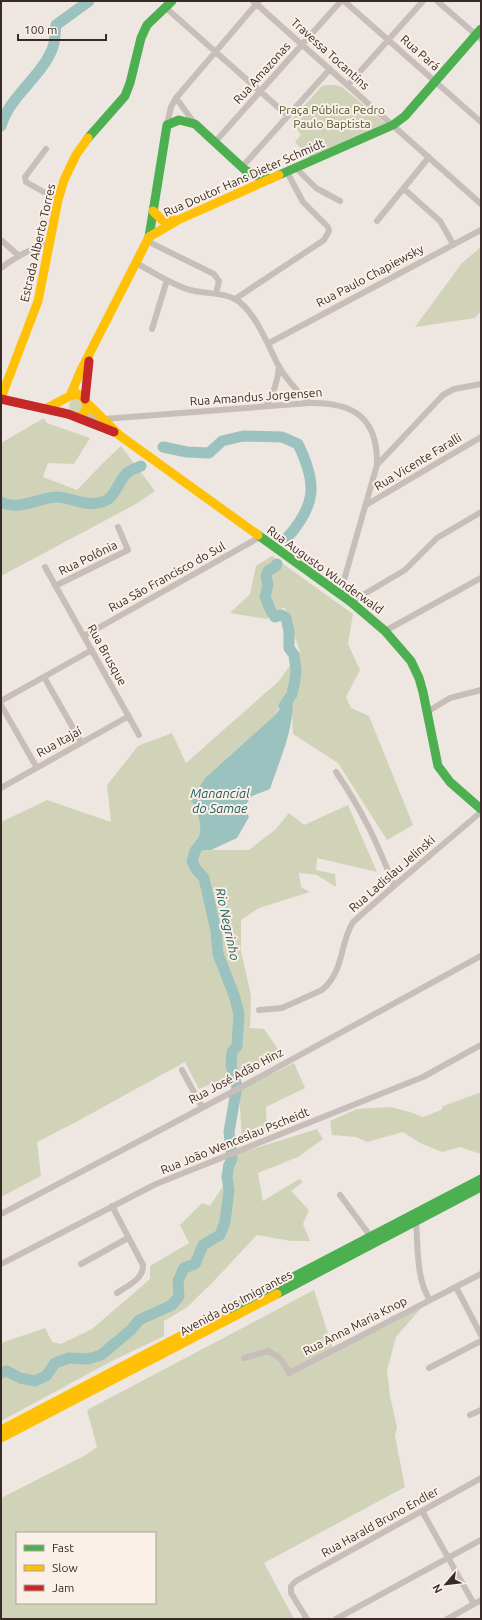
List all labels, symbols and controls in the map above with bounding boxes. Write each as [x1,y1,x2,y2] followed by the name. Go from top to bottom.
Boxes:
[289,15,372,92] street label: Travessa Tocantins
[18,16,106,42] scale bar
[24,23,57,36] text: 100 m
[398,32,442,73] street label: Rua Pará
[231,39,293,106] street label: Rua Amazonas
[279,103,385,130] park label: Praça Pública Pedro Paulo Baptista
[162,136,326,219] street label: Rua Doutor Hans Dieter Schmidt
[18,183,57,303] street label: Estrada Alberto Torres
[314,242,426,309] street label: Rua Paulo Chapiewsky
[189,385,323,408] street label: Rua Amandus Jorgensen
[372,430,464,493] street label: Rua Vicente Faralli
[265,523,386,616] street label: Rua Augusto Wunderwald
[56,538,119,577] street label: Rua Polônia
[106,539,227,614] street label: Rua São Francisco do Sul
[85,622,130,688] street label: Rua Brusque
[34,723,84,759] street label: Rua Itajaí
[190,786,250,815] water label: Manancial do Samae
[346,833,437,914] street label: Rua Ladislau Jelinski
[214,887,242,961] water label: Rio Negrinho
[186,1045,286,1106] street label: Rua José Adão Hinz
[159,1105,311,1176] street label: Rua João Wenceslau Pscheidt
[177,1267,294,1338] street label: Avenida dos Imigrantes
[301,1294,409,1357] street label: Rua Anna Maria Knop
[319,1484,441,1559] street label: Rua Harald Bruno Endler
[16,1532,156,1604] legend
[52,1541,74,1554] text: Fast
[52,1561,78,1574] text: Slow
[426,1564,466,1604] north arrow
[52,1581,74,1594] text: Jam
[430,1582,444,1595] text: N

